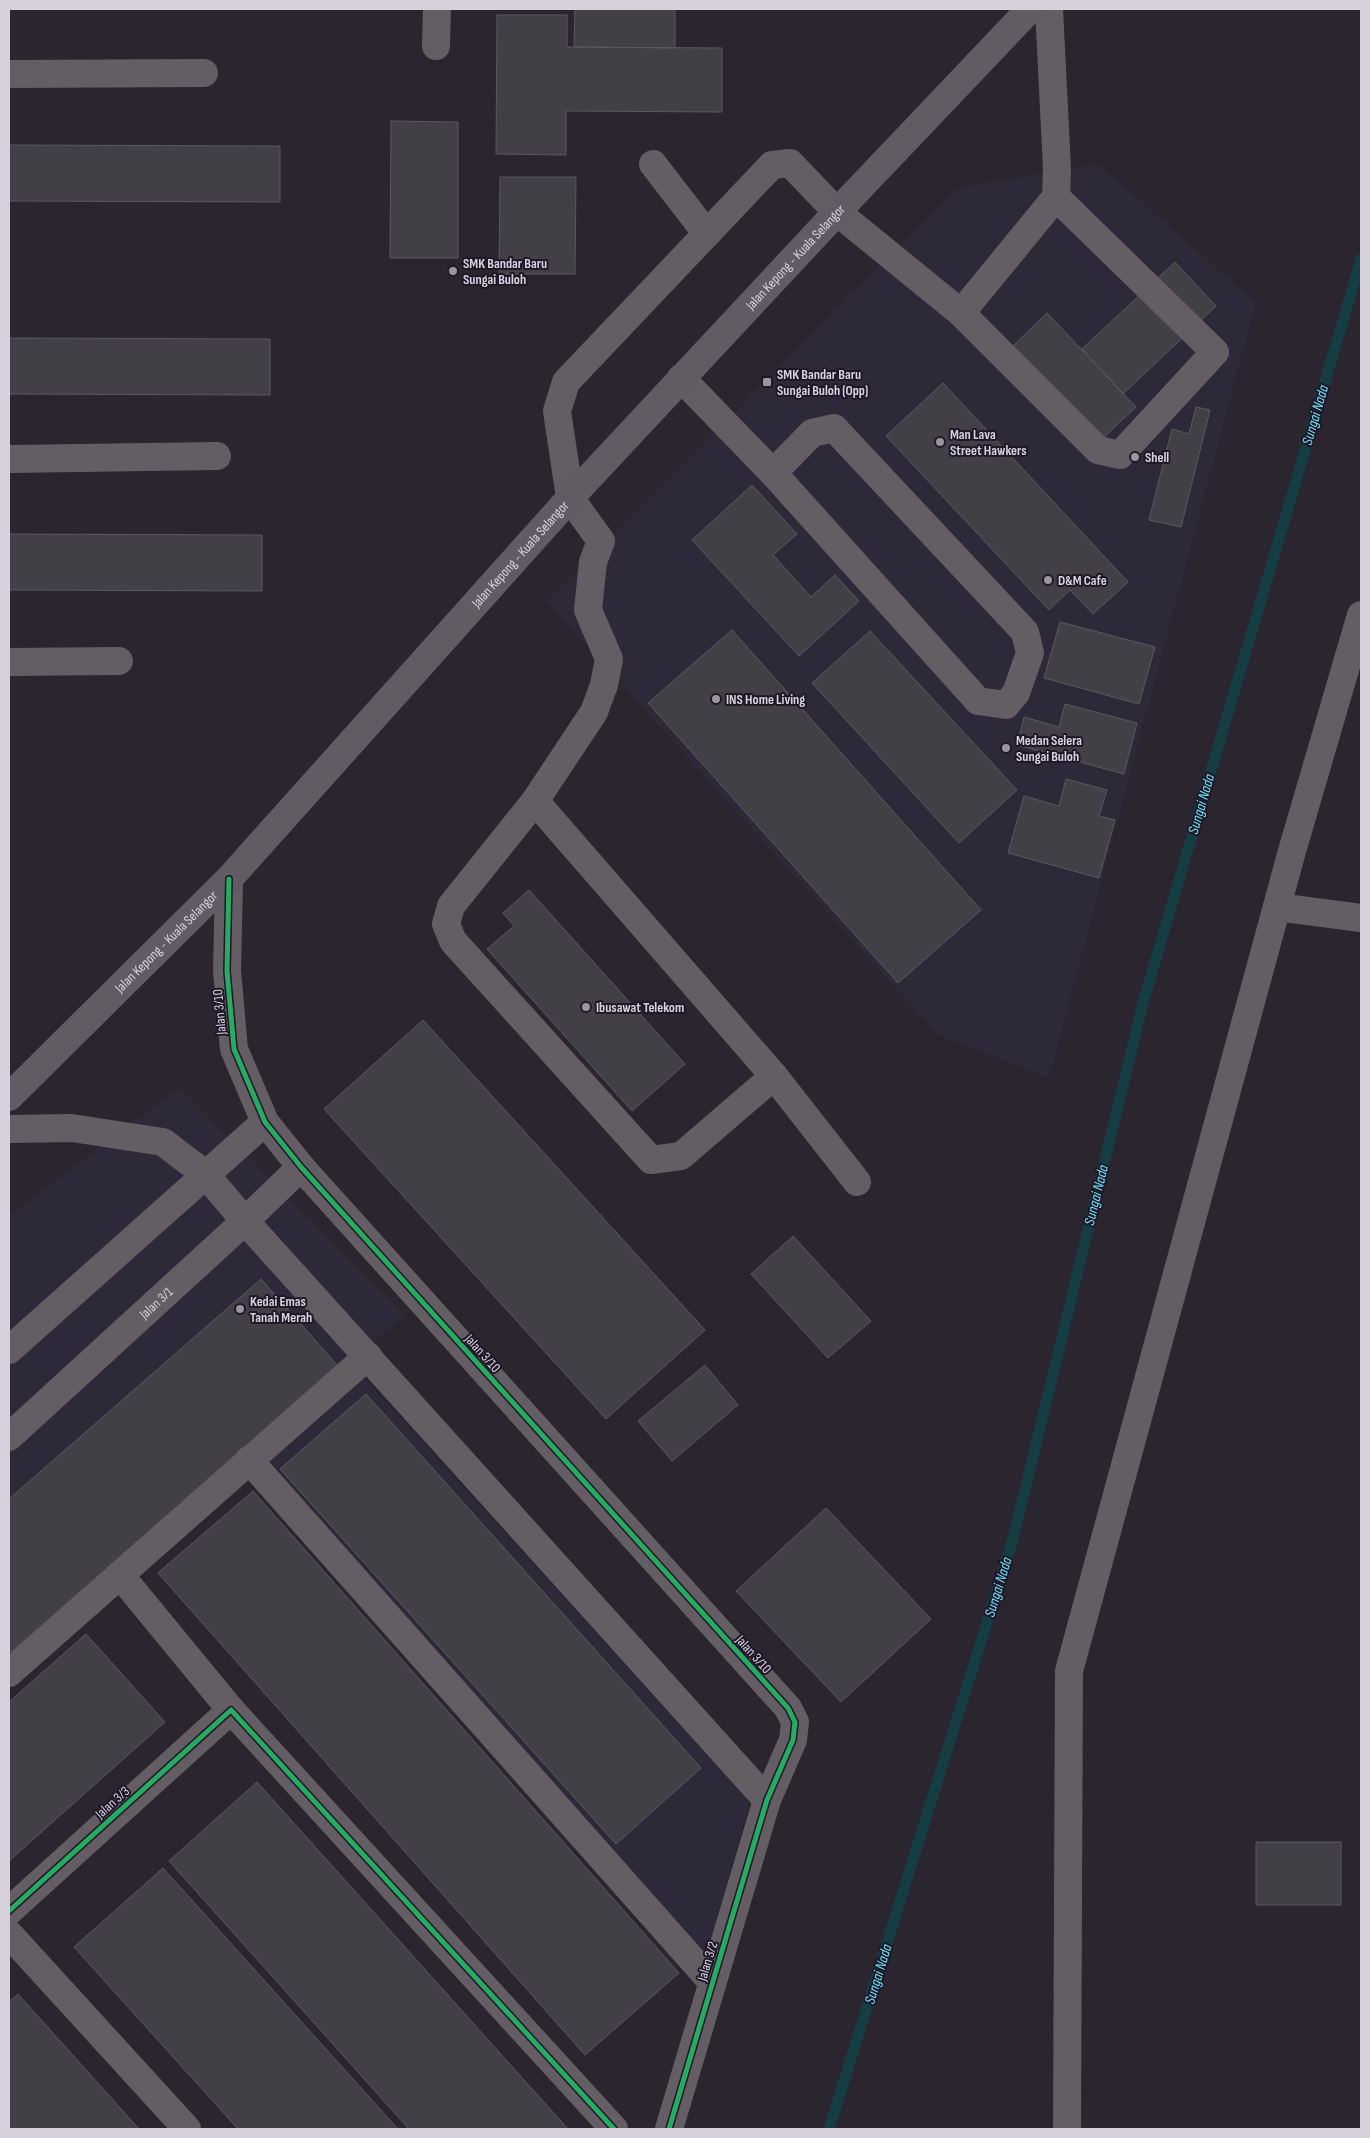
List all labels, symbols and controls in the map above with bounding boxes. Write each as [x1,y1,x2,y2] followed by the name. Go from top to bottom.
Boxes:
[742,201,849,314] street label: Jalan Kepong - Kuala Selangor
[463,255,547,288] place label: SMK Bandar Baru Sungai Buloh
[447,265,459,277] marker: SMK Bandar Baru Sungai Buloh
[777,366,868,399] place label: SMK Bandar Baru Sungai Buloh (Opp)
[761,376,773,388] marker: SMK Bandar Baru Sungai Buloh (Opp)
[1298,383,1333,447] water label: Sungai Nada
[950,426,1027,459] place label: Man Lava Street Hawkers
[934,436,946,448] marker: Man Lava Street Hawkers
[1145,449,1169,466] place label: Shell
[1129,451,1141,463] marker: Shell
[467,497,573,612] street label: Jalan Kepong - Kuala Selangor
[1058,572,1107,589] place label: D&M Cafe
[1042,574,1054,586] marker: D&M Cafe
[726,691,805,708] place label: INS Home Living
[710,693,722,705] marker: INS Home Living
[1016,732,1082,765] place label: Medan Selera Sungai Buloh
[1000,742,1012,754] marker: Medan Selera Sungai Buloh
[1184,772,1219,836] water label: Sungai Nada
[111,887,221,997] street label: Jalan Kepong - Kuala Selangor
[209,989,230,1036] street label: Jalan 3/10
[596,999,684,1016] place label: Ibusawat Telekom
[580,1001,592,1013] marker: Ibusawat Telekom
[1080,1163,1113,1227] water label: Sungai Nada
[135,1283,176,1323] street label: Jalan 3/1
[250,1293,312,1326] place label: Kedai Emas Tanah Merah
[234,1303,246,1315] marker: Kedai Emas Tanah Merah
[460,1330,504,1376] street label: Jalan 3/10
[980,1555,1017,1619] water label: Sungai Nada
[731,1631,775,1677] street label: Jalan 3/10
[91,1782,133,1823] street label: Jalan 3/3
[693,1939,722,1984] street label: Jalan 3/2
[860,1942,897,2006] water label: Sungai Nada

